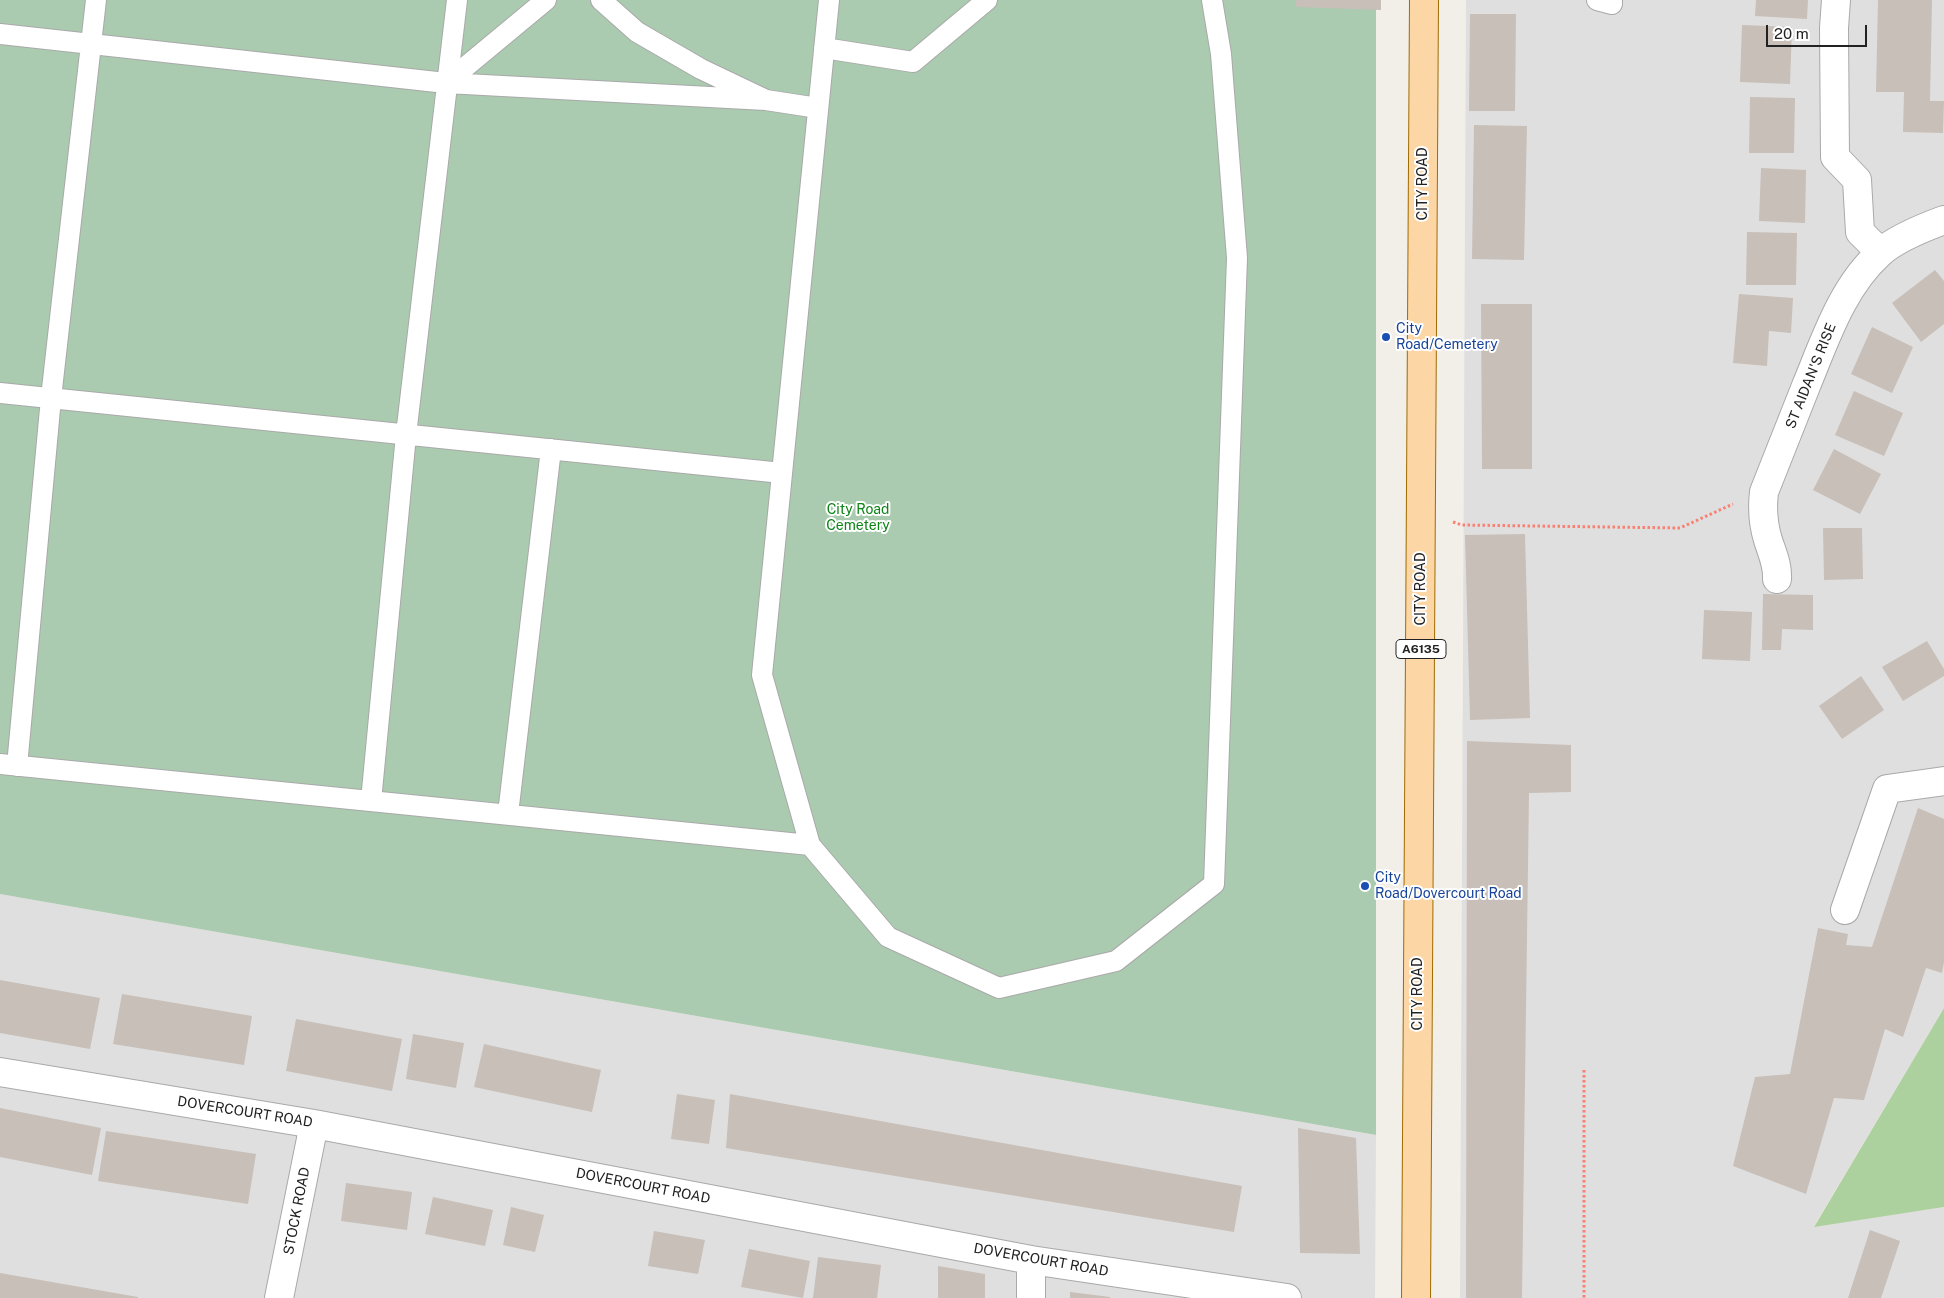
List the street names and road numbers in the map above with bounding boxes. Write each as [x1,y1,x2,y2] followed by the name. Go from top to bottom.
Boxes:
[1415,147,1431,221] street label: CITY ROAD
[1782,321,1840,431] street label: ST AIDAN'S RISE
[1413,552,1429,626] street label: CITY ROAD
[1396,640,1446,659] road number: A6135
[1410,957,1426,1031] street label: CITY ROAD
[176,1093,314,1131] street label: DOVERCOURT ROAD
[574,1165,712,1207] street label: DOVERCOURT ROAD
[280,1166,314,1256] street label: STOCK ROAD
[972,1240,1110,1280] street label: DOVERCOURT ROAD

